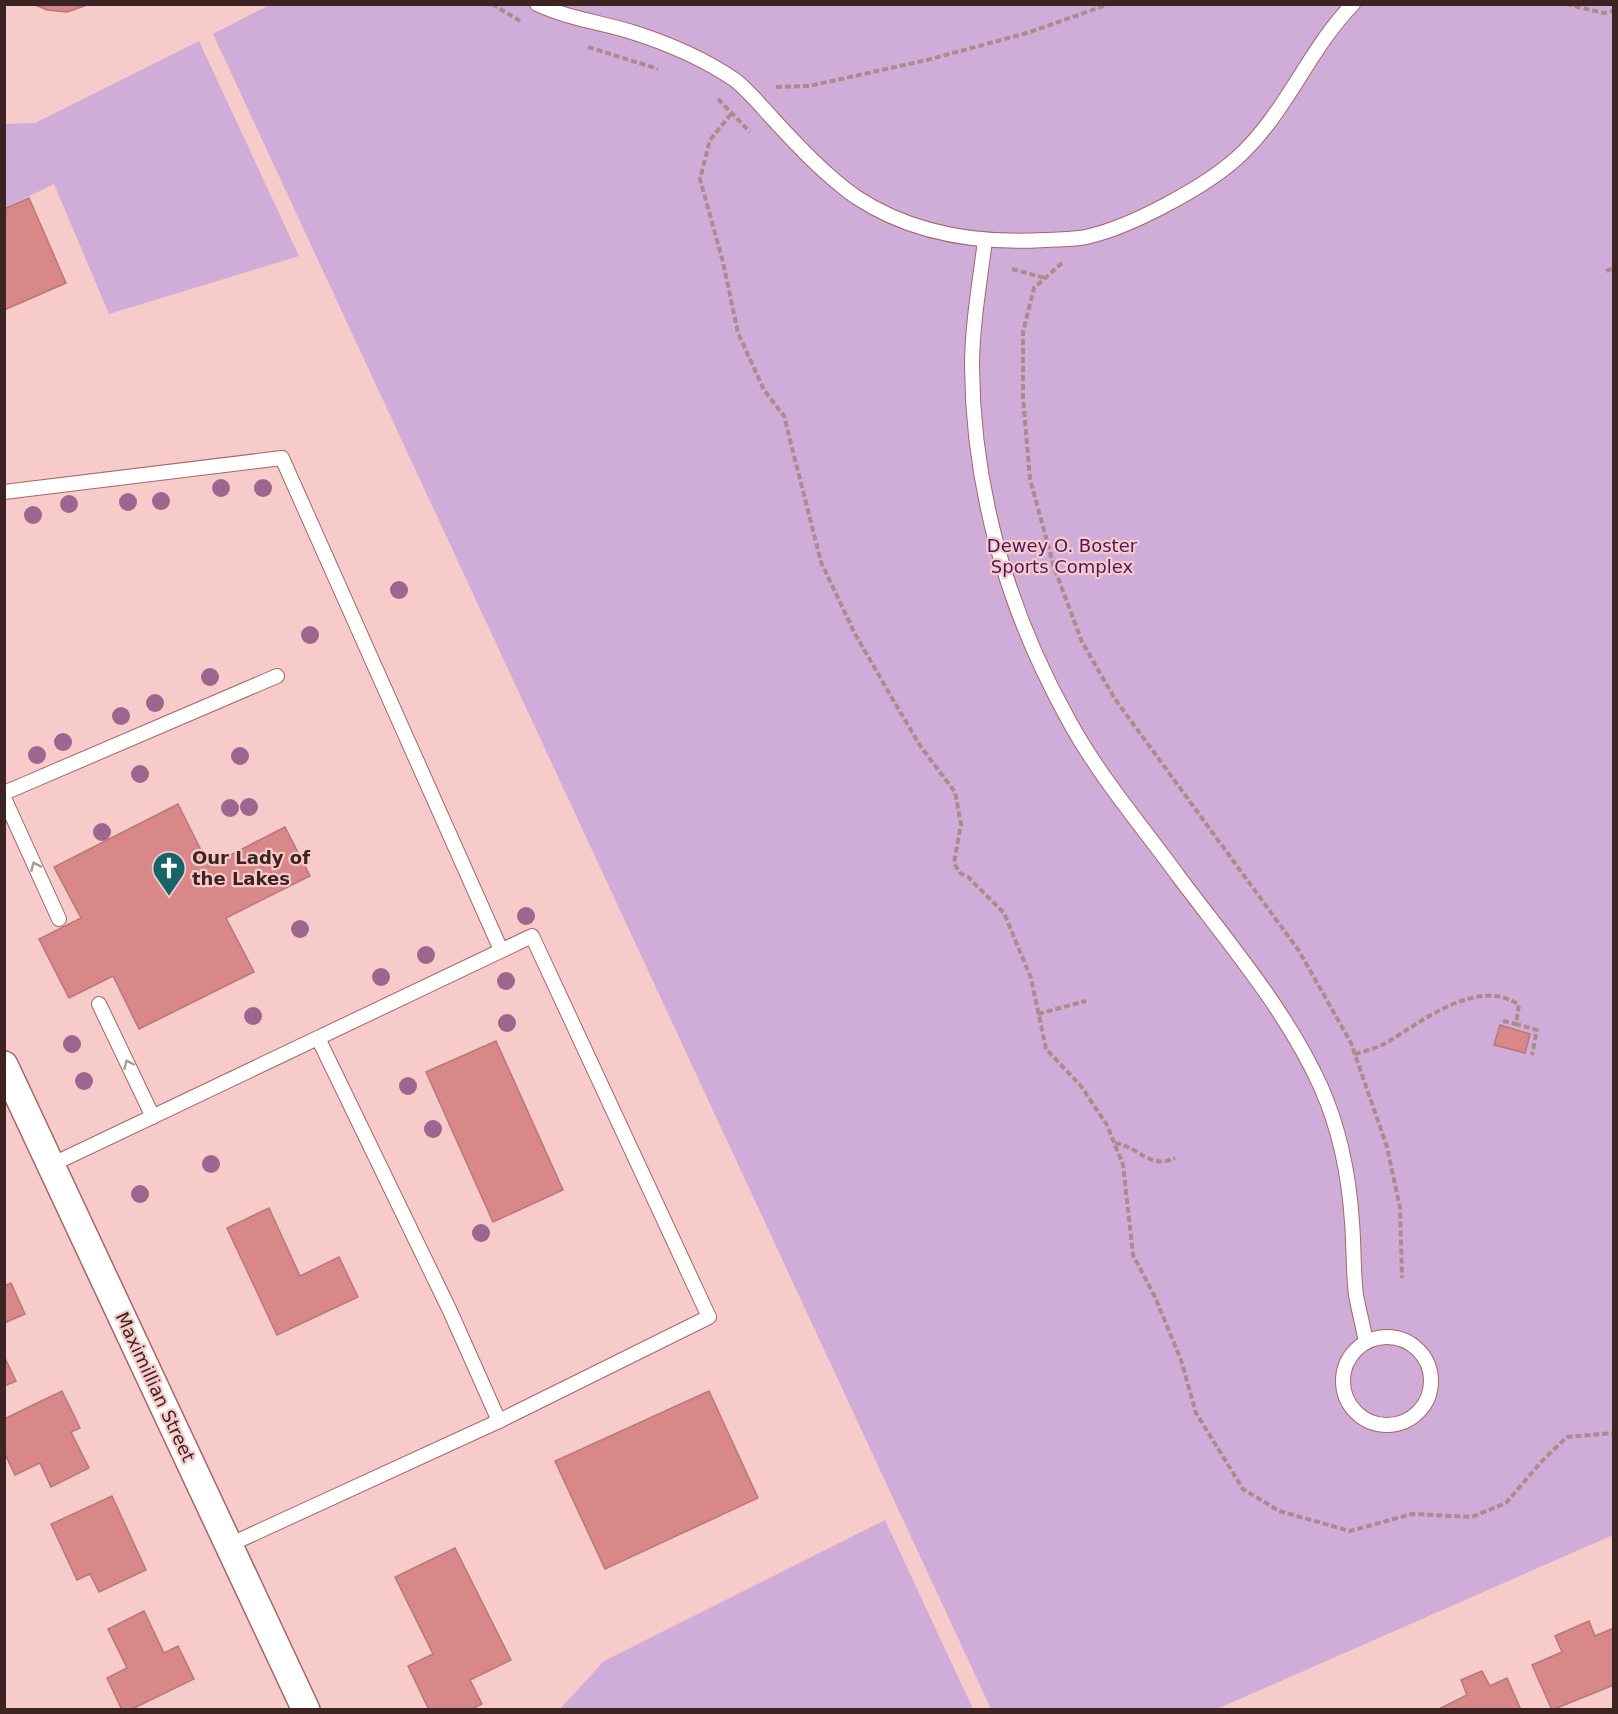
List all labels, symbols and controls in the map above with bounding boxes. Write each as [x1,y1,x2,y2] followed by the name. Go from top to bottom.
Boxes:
[987,535,1138,577] park label: Dewey O. Boster Sports Complex
[192,847,310,889] place label: Our Lady of the Lakes
[151,850,187,897] church icon: Our Lady of the Lakes
[30,861,42,872] one-way arrow
[123,1059,135,1070] one-way arrow
[112,1309,199,1465] street label: Maximillian Street

